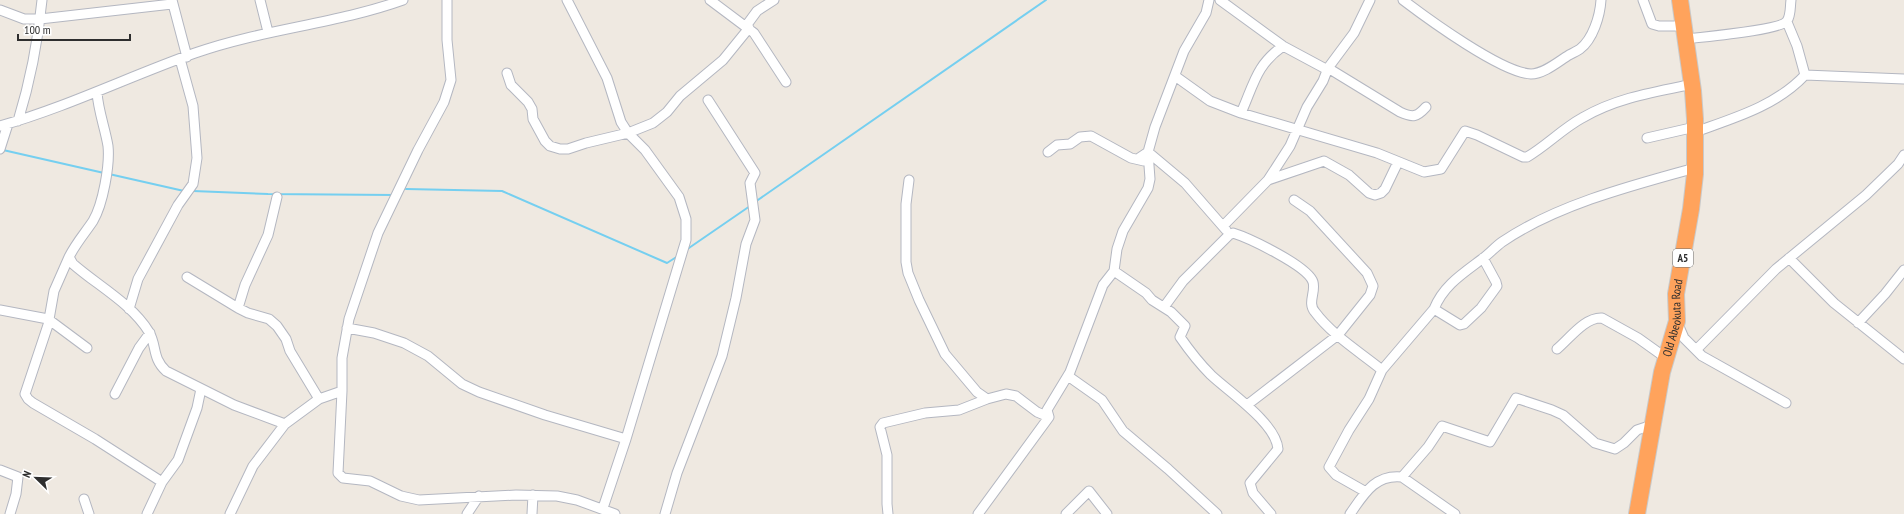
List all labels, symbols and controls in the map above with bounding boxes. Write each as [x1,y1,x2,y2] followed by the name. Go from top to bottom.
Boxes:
[18,16,130,42] scale bar
[24,22,51,37] text: 100 m
[1673,249,1693,267] road number: A5
[1659,278,1686,358] street label: Old Abeokuta Road
[16,458,56,498] north arrow
[19,469,34,480] text: N

